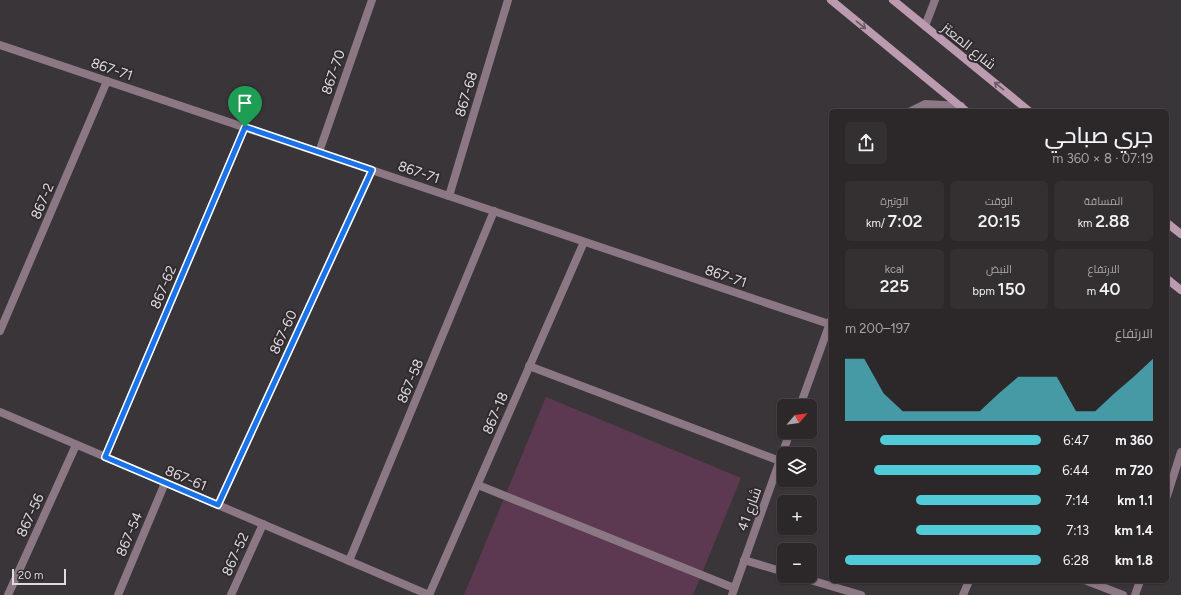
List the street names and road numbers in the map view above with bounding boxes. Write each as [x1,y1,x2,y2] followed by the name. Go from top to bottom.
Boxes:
[937,19,999,73] street label: شارع المعتز
[318,47,349,97] street label: 867-70
[89,54,135,85] street label: 867-71
[452,69,481,119] street label: 867-68
[396,157,442,188] street label: 867-71
[27,181,58,222] street label: 867-2
[703,261,749,292] street label: 867-71
[147,263,180,312] street label: 867-62
[266,307,301,357] street label: 867-60
[394,356,427,406] street label: 867-58
[479,390,512,437] street label: 867-18
[162,462,209,495] street label: 867-61
[734,485,765,533] street label: شارع 41
[13,491,48,540] street label: 867-56
[113,509,147,559] street label: 867-54
[218,530,253,579] street label: 867-52

